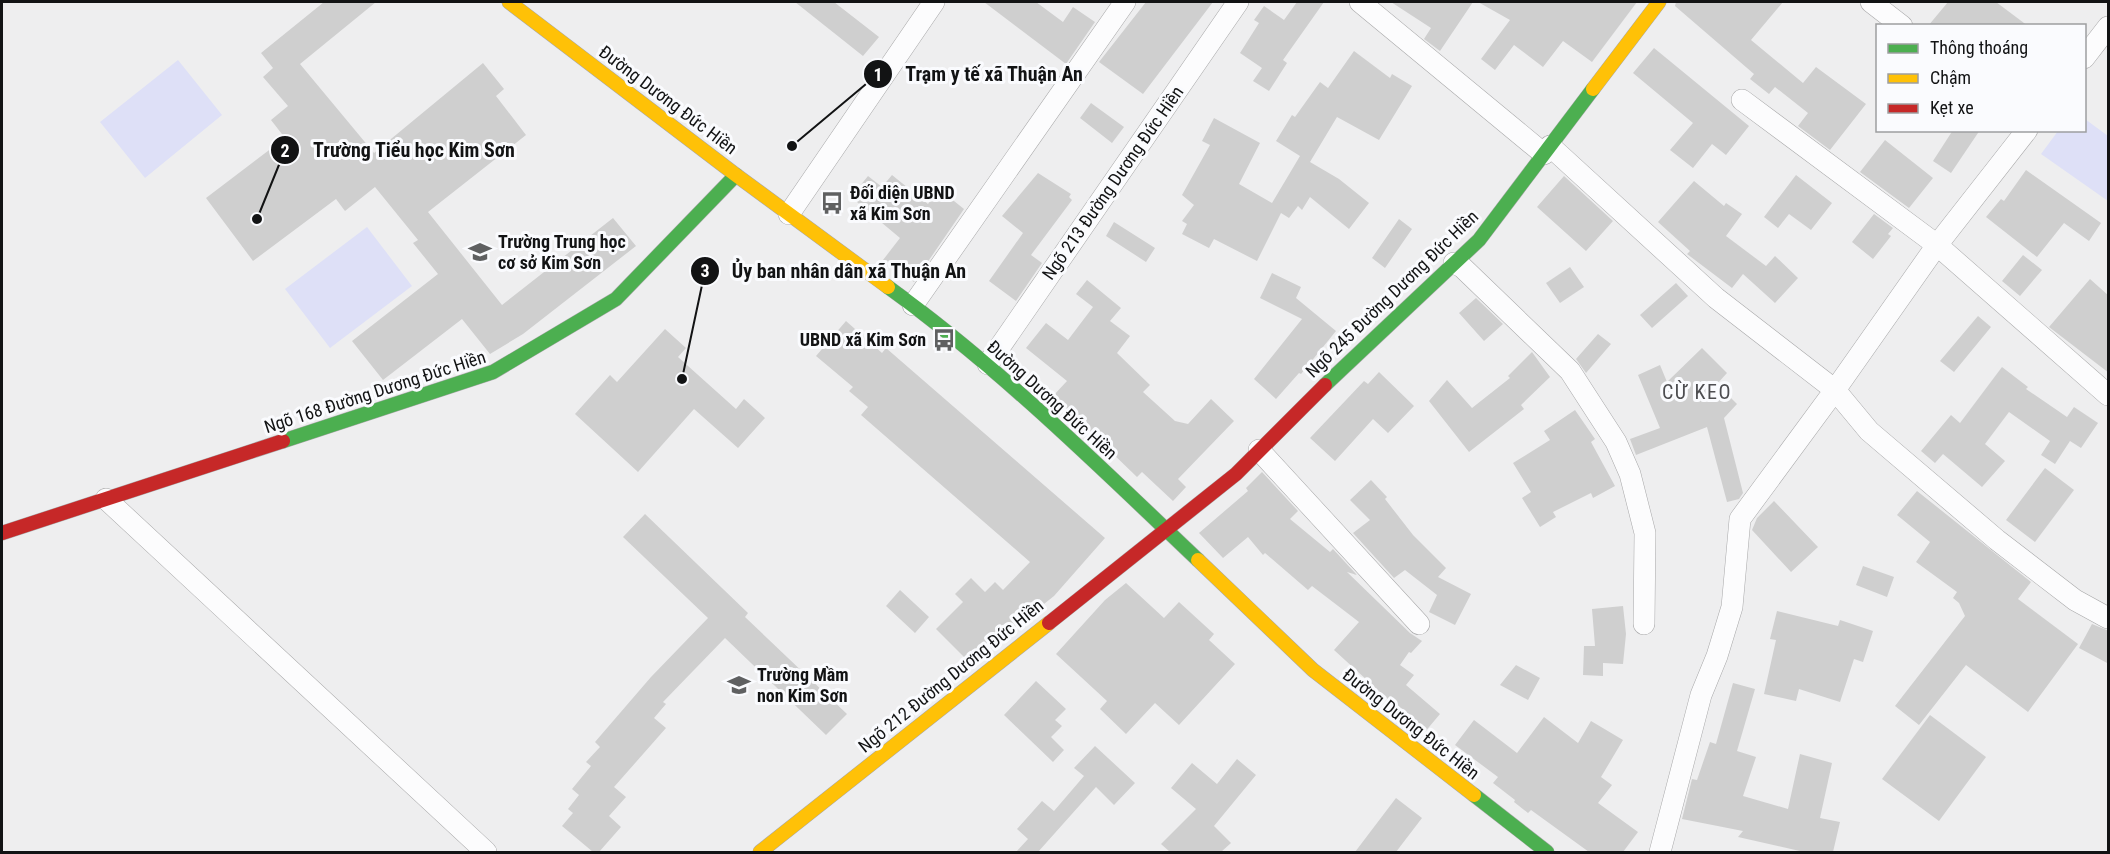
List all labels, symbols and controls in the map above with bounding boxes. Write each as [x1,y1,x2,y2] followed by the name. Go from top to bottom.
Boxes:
[1876,24,2086,132] legend
[1930,37,2028,58] text: Thông thoáng
[595,41,742,158] street label: Đường Dương Đức Hiền
[863,55,1095,93] callout: Trạm y tế xã Thuận An
[905,62,1083,86] text: Trạm y tế xã Thuận An
[873,64,883,85] text: 1
[1930,67,1971,88] text: Chậm
[1038,82,1188,284] street label: Ngõ 213 Đường Dương Đức Hiền
[1930,97,1974,118] text: Kẹt xe
[270,131,527,169] callout: Trường Tiểu học Kim Sơn
[313,138,515,162] text: Trường Tiểu học Kim Sơn
[280,140,290,161] text: 2
[850,182,955,224] place label: Đối diện UBND xã Kim Sơn
[819,190,845,216] bus stop icon: Đối diện UBND xã Kim Sơn
[1301,206,1482,382] street label: Ngõ 245 Đường Dương Đức Hiền
[498,231,626,273] place label: Trường Trung học cơ sở Kim Sơn
[467,239,493,265] school or university icon: Trường Trung học cơ sở Kim Sơn
[690,252,979,290] callout: Ủy ban nhân dân xã Thuận An
[732,258,966,283] text: Ủy ban nhân dân xã Thuận An
[700,260,710,281] text: 3
[931,327,957,353] bus stop icon: UBND xã Kim Sơn
[800,329,926,350] place label: UBND xã Kim Sơn
[983,336,1122,463] street label: Đường Dương Đức Hiền
[262,346,488,437] street label: Ngõ 168 Đường Dương Đức Hiền
[1662,380,1732,404] district label: CỪ KEO
[854,595,1047,757] street label: Ngõ 212 Đường Dương Đức Hiền
[757,664,849,706] place label: Trường Mầm non Kim Sơn
[1339,664,1484,783] street label: Đường Dương Đức Hiền
[726,672,752,698] school or university icon: Trường Mầm non Kim Sơn

